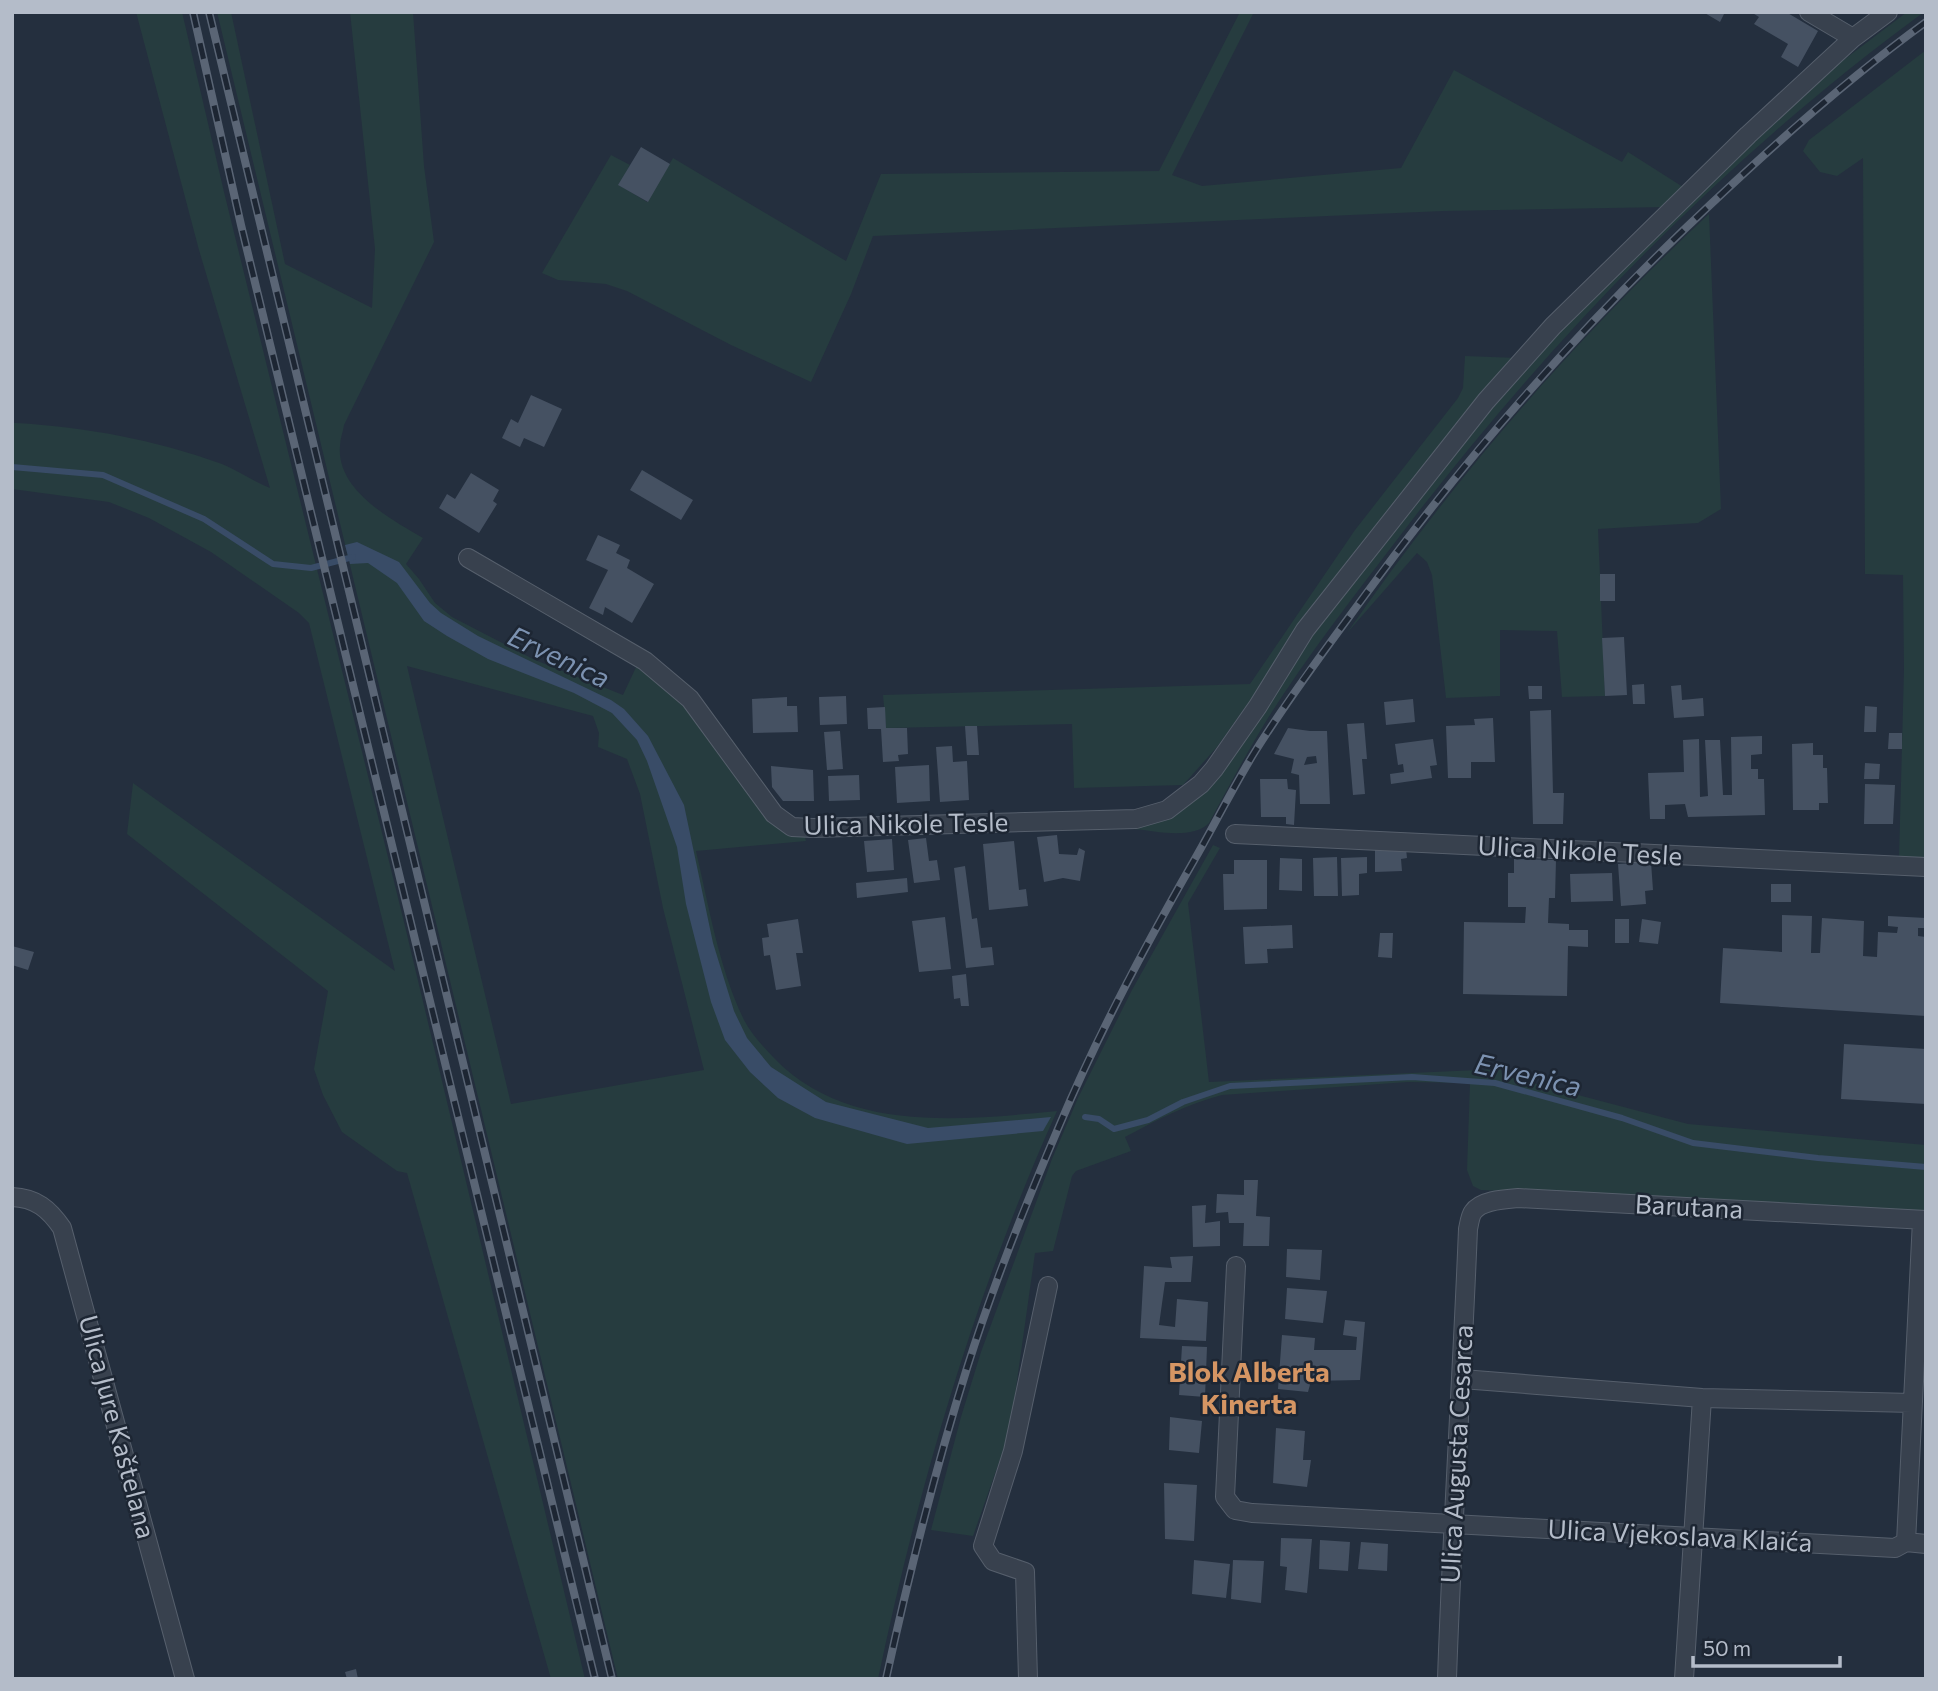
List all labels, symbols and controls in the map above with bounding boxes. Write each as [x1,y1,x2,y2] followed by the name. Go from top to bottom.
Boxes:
[503,618,616,694] water label: Ervenica
[803,805,1009,840] street label: Ulica Nikole Tesle
[1477,829,1683,870] street label: Ulica Nikole Tesle
[1472,1045,1585,1103] water label: Ervenica
[1634,1187,1744,1224] street label: Barutana
[74,1311,163,1542] street label: Ulica Jure Kaštelana
[1433,1324,1478,1584] street label: Ulica Augusta Cesarca
[1168,1354,1330,1420] district label: Blok Alberta Kinerta
[1547,1512,1813,1557] street label: Ulica Vjekoslava Klaića
[1693,1624,1840,1668] scale bar
[1703,1635,1751,1660] text: 50 m

